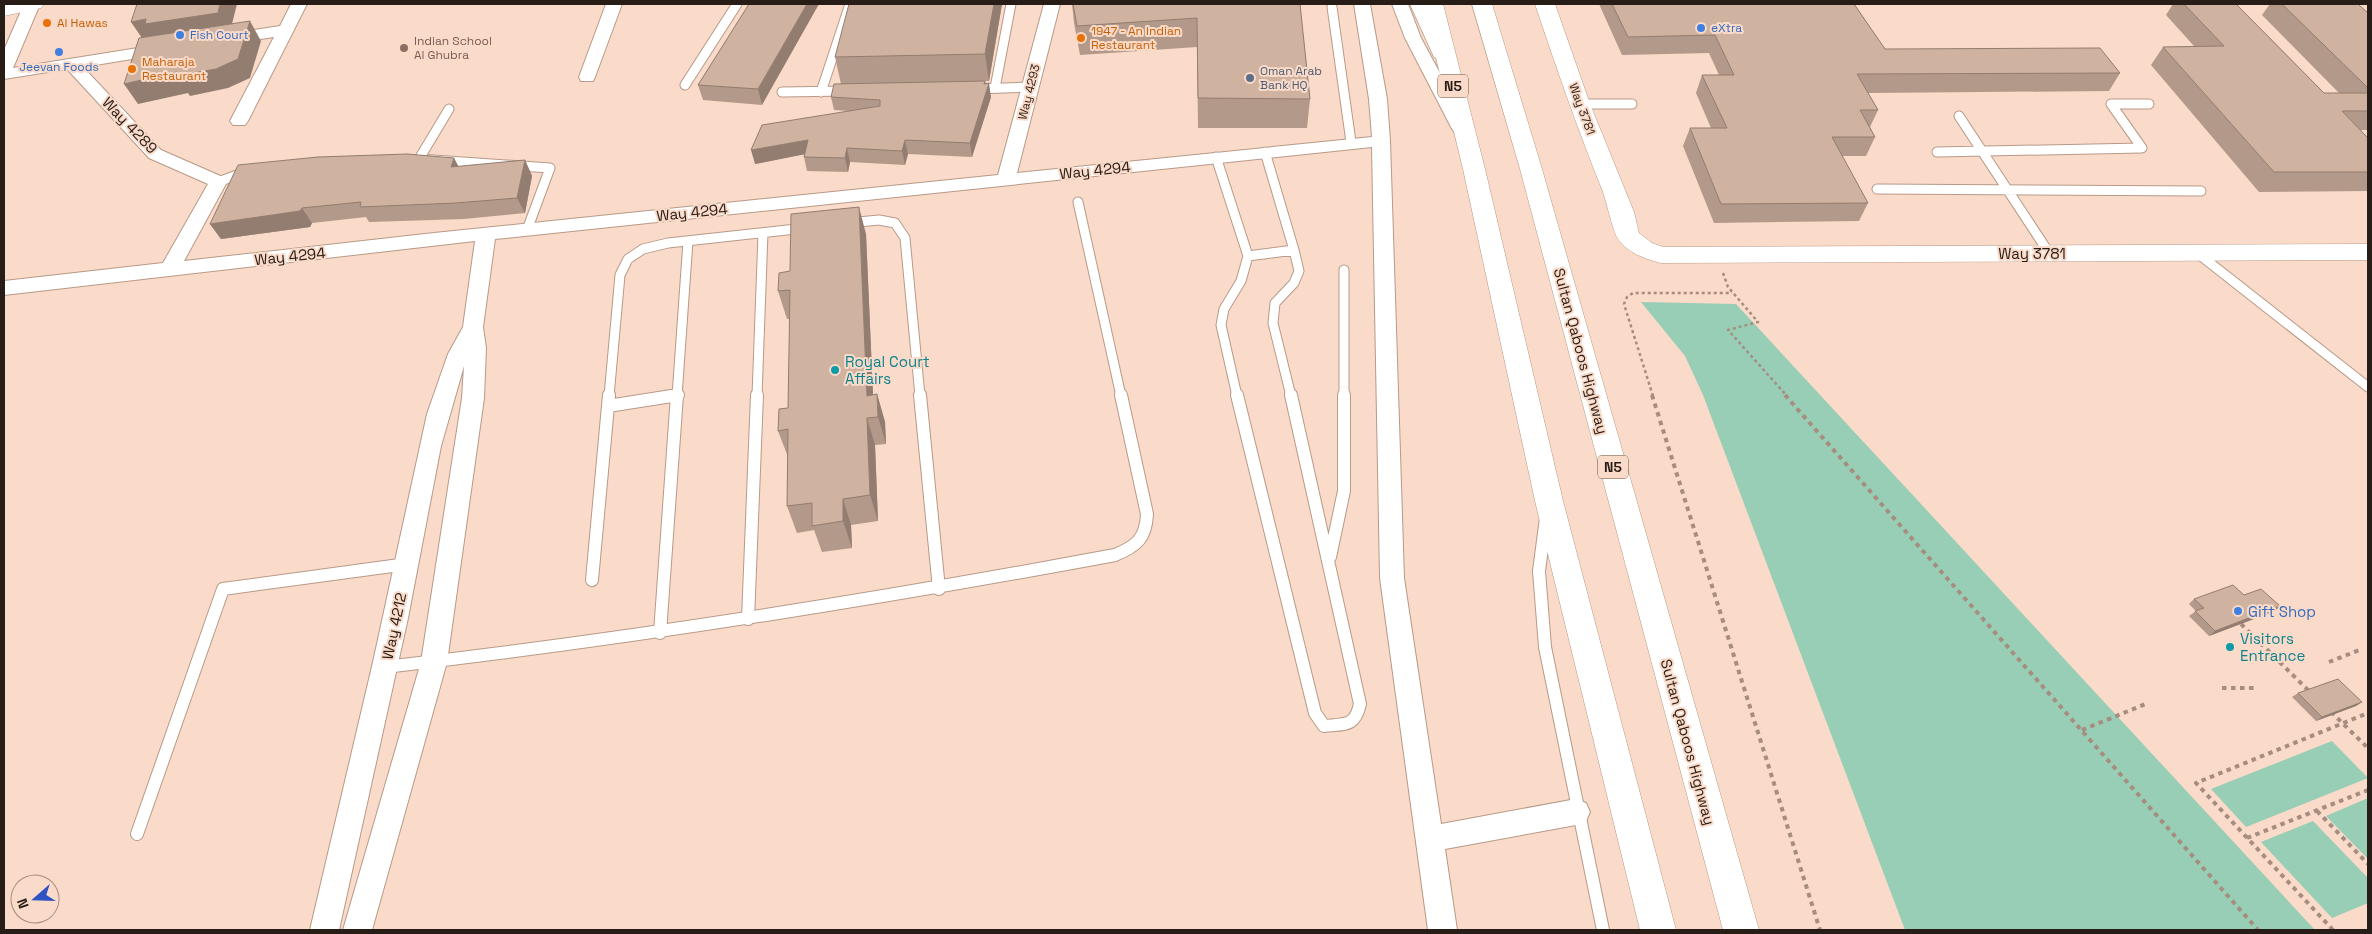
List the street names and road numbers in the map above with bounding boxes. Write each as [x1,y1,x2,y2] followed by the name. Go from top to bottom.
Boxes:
[1014,62,1044,122] street label: Way 4293
[1438,74,1468,98] road number: N5
[1565,81,1599,137] street label: Way 3781
[98,93,162,157] street label: Way 4289
[1059,157,1131,183] street label: Way 4294
[656,199,728,225] street label: Way 4294
[254,243,326,269] street label: Way 4294
[1998,244,2066,263] street label: Way 3781
[1550,266,1612,436] street label: Sultan Qaboos Highway
[1598,456,1628,478] road number: N5
[378,591,410,661] street label: Way 4212
[1657,657,1719,827] street label: Sultan Qaboos Highway

